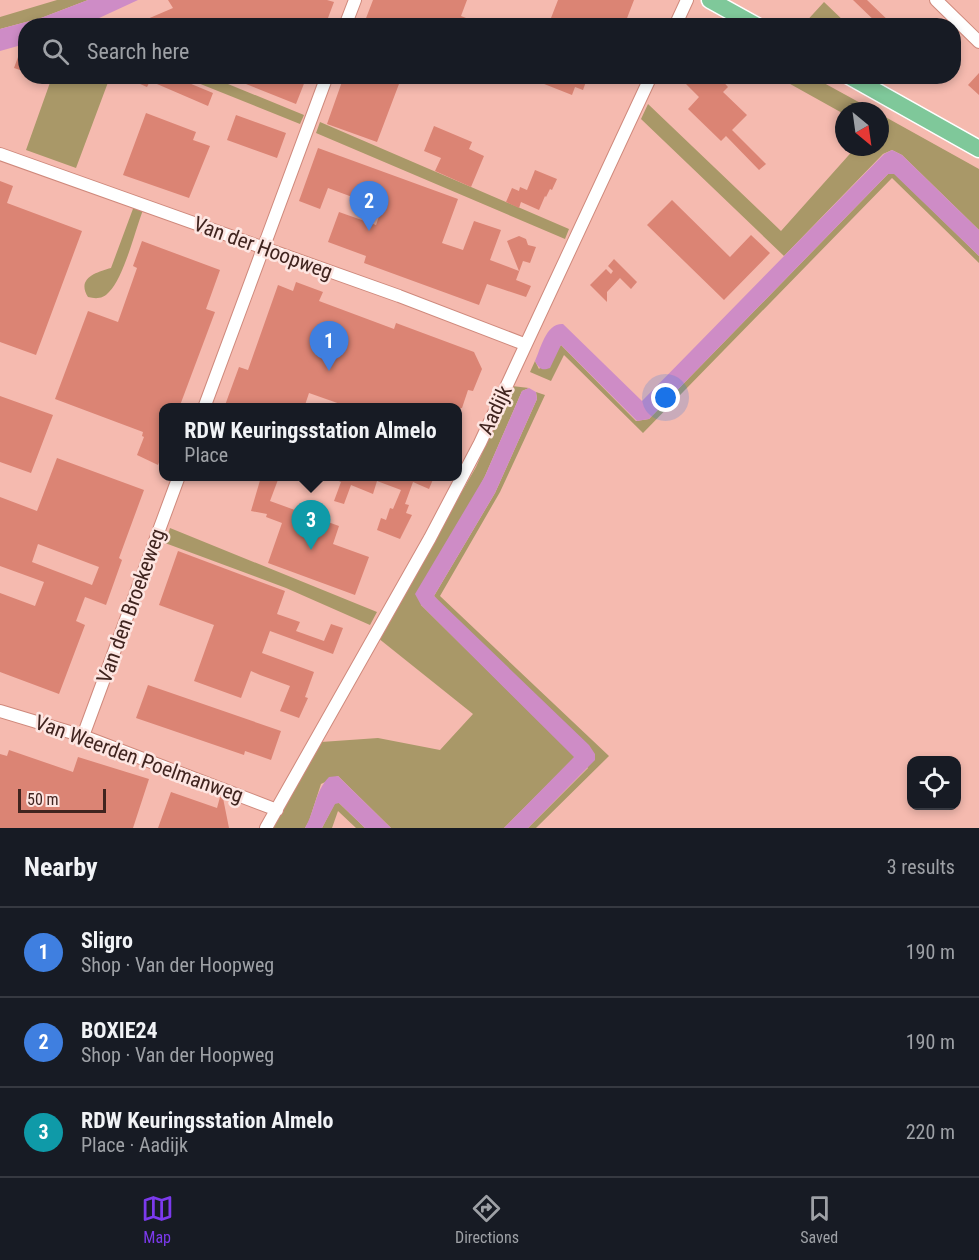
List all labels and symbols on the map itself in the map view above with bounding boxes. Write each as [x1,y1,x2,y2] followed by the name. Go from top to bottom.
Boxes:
[835,102,889,156] north arrow
[350,182,388,231] pin: 2
[190,212,336,284] street label: Van der Hoopweg
[310,322,348,371] pin: 1
[473,381,517,438] street label: Aadijk
[651,383,680,412] your location
[292,500,330,550] pin: 3
[92,525,170,687] street label: Van den Broekeweg
[32,710,246,808] street label: Van Weerden Poelmanweg
[18,786,106,814] scale bar

